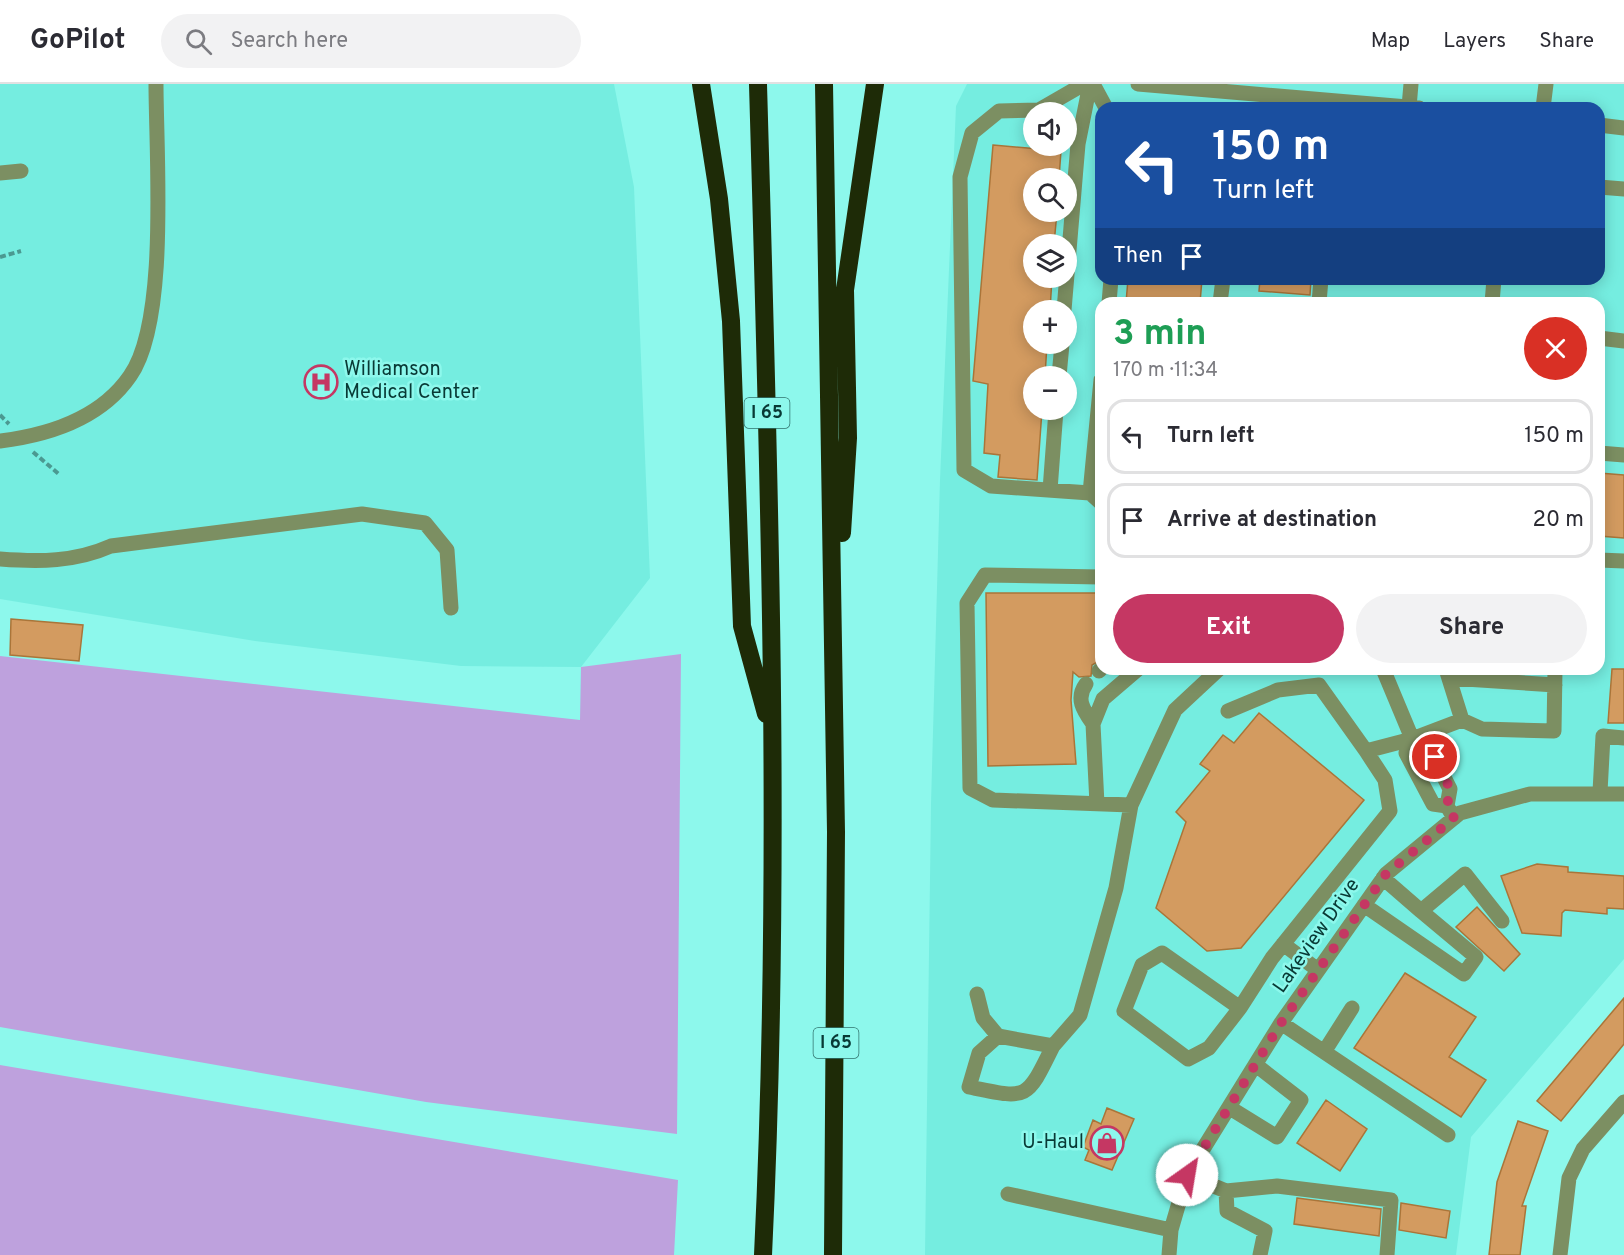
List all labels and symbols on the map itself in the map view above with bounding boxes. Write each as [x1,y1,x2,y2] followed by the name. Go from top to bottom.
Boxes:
[344,357,479,406] place label: Williamson Medical Center
[303,364,339,400] hospital icon: Williamson Medical Center
[744,398,789,428] road number: I 65
[1409,731,1460,782] pin
[1268,874,1366,998] street label: Lakeview Drive
[814,1028,858,1058] road number: I 65
[1089,1125,1125,1161] shop icon: U-Haul
[1022,1130,1084,1156] place label: U-Haul
[1155,1143,1219,1207] position arrow

